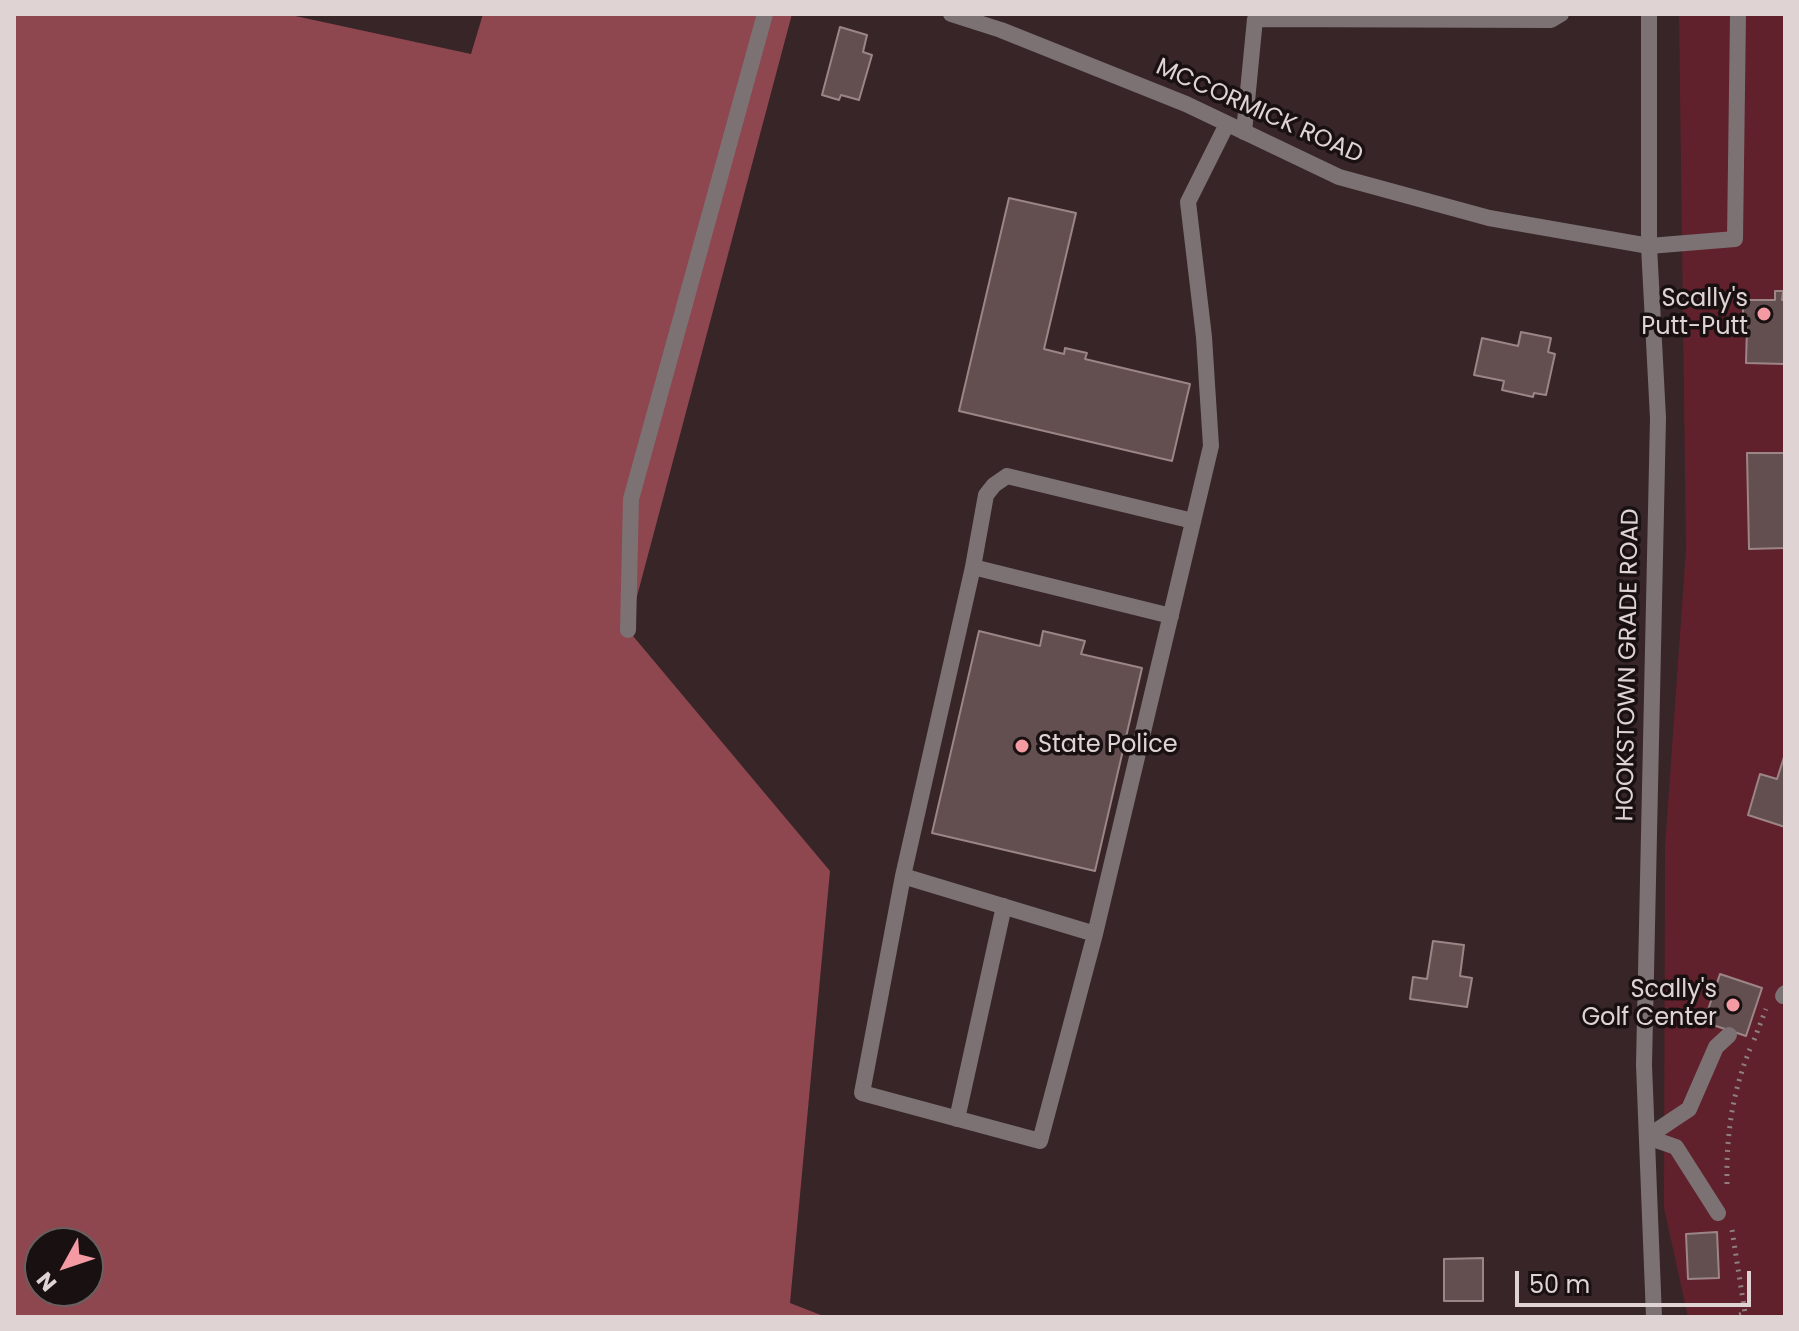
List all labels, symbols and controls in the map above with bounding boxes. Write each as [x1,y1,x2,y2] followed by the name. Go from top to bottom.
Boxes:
[1151,53,1367,171] street label: MCCORMICK ROAD
[1641,286,1748,342] place label: Scally's Putt-Putt
[1755,305,1773,323] marker: Scally's Putt-Putt
[1612,508,1646,822] street label: HOOKSTOWN GRADE ROAD
[1038,732,1178,760] place label: State Police
[1013,737,1031,755] marker: State Police
[1581,977,1717,1033] place label: Scally's Golf Center
[1724,996,1742,1014] marker: Scally's Golf Center
[24,1227,104,1307] north arrow
[1519,1255,1755,1305] scale bar
[30,1265,64,1298] text: N
[1529,1268,1590,1301] text: 50 m

